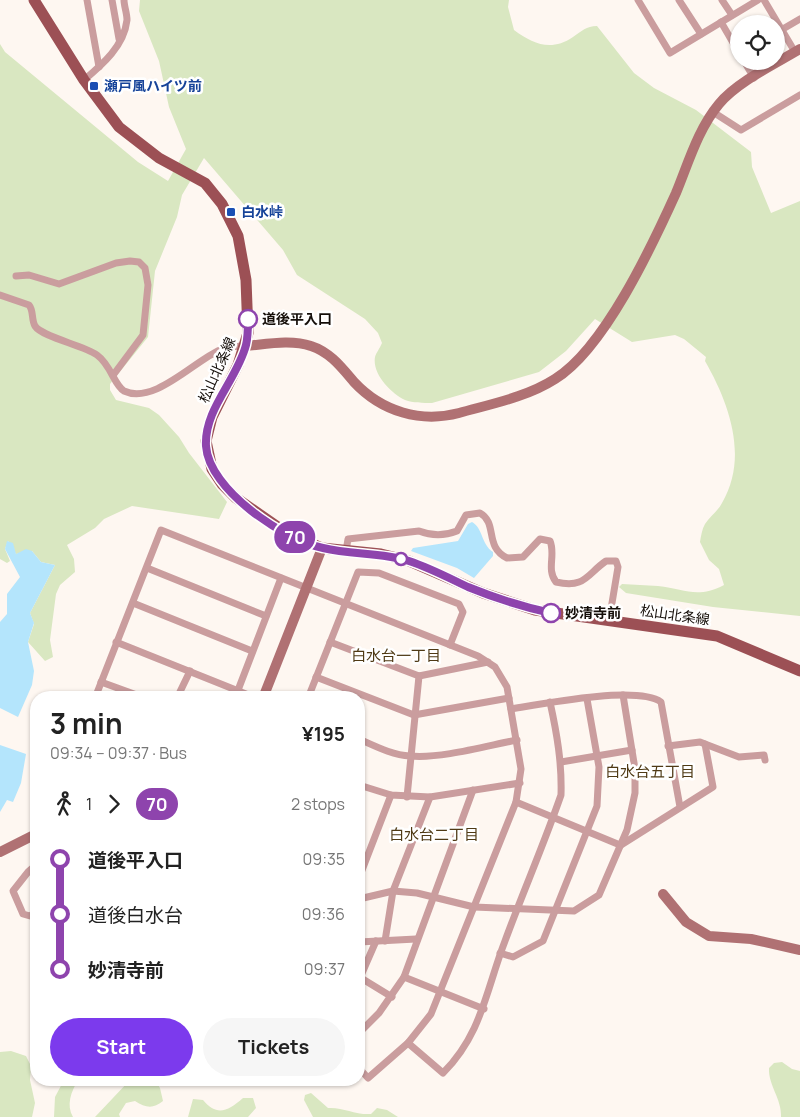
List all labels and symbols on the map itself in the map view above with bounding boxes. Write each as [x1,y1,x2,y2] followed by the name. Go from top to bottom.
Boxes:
[104,76,202,95] place label: 瀬戸風ハイツ前
[88,80,100,92] marker: 瀬戸風ハイツ前
[241,202,283,221] place label: 白水峠
[225,206,237,218] marker: 白水峠
[238,309,258,329] marker: 道後平入口
[262,309,332,328] place label: 道後平入口
[194,334,239,406] street label: 松山北条線
[272,521,318,553] line badge: 70
[394,552,408,566] unlabelled marker
[639,600,711,629] street label: 松山北条線
[541,603,561,623] marker: 妙清寺前
[565,603,621,622] place label: 妙清寺前
[351,645,441,666] district label: 白水台一丁目
[605,761,695,782] district label: 白水台五丁目
[389,824,479,845] district label: 白水台二丁目

